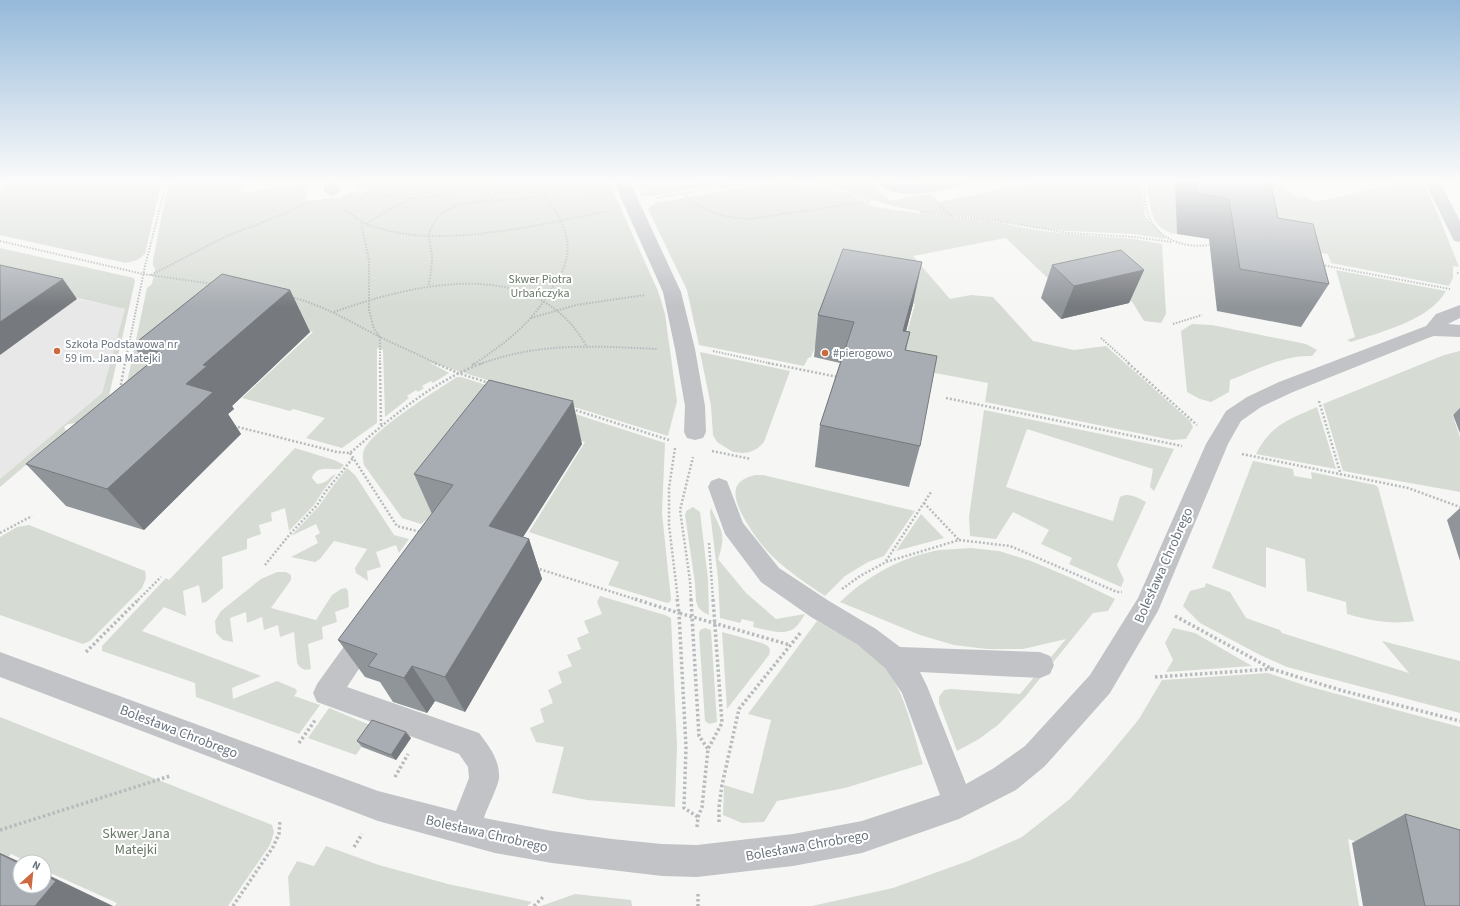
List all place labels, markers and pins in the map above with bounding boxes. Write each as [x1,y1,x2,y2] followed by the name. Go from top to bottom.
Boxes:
[65,336,179,367] place label: Szkoła Podstawowa nr 59 im. Jana Matejki
[833,345,893,362] place label: #pierogowo
[52,346,62,356] marker: Szkoła Podstawowa nr 59 im. Jana Matejki
[820,348,830,358] marker: #pierogowo

